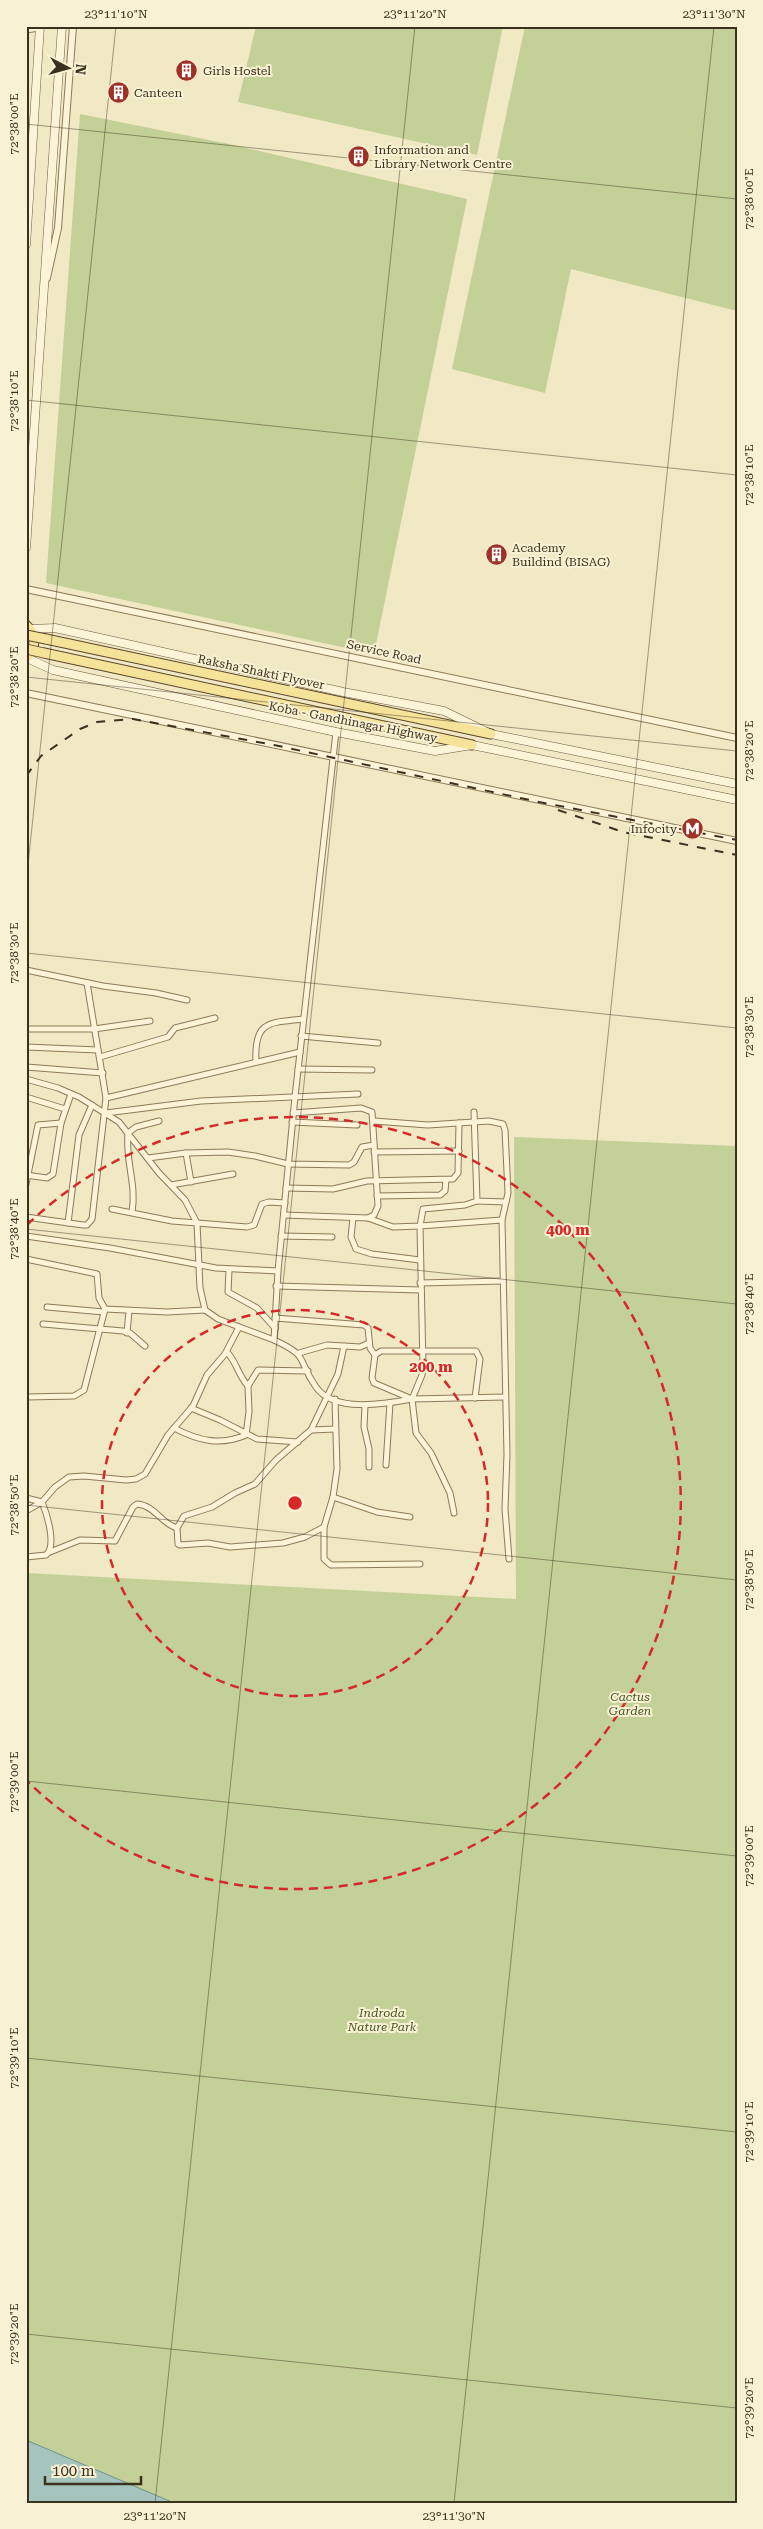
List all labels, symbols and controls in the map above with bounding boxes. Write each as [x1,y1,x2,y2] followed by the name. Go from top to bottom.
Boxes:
[84,7,148,21] text: 23°11'10"N
[383,7,447,21] text: 23°11'20"N
[682,7,746,21] text: 23°11'30"N
[42,42,92,92] north arrow
[175,59,199,83] building icon: Girls Hostel
[72,63,89,76] text: N
[203,64,271,78] place label: Girls Hostel
[106,81,130,105] building icon: Canteen
[134,86,182,100] place label: Canteen
[7,93,21,155] text: 72°38'00"E
[374,143,512,171] place label: Information and Library Network Centre
[346,145,370,169] building icon: Information and Library Network Centre
[742,168,756,230] text: 72°38'00"E
[7,370,21,432] text: 72°38'10"E
[742,444,756,506] text: 72°38'10"E
[512,541,610,569] place label: Academy Buildind (BISAG)
[484,543,508,567] building icon: Academy Buildind (BISAG)
[345,637,423,667] street label: Service Road
[7,646,21,708] text: 72°38'20"E
[196,652,326,692] street label: Raksha Shakti Flyover
[268,699,439,745] street label: Koba - Gandhinagar Highway
[742,720,756,782] text: 72°38'20"E
[681,817,705,841] metro station icon: Infocity
[631,822,678,836] place label: Infocity
[7,922,21,984] text: 72°38'30"E
[742,996,756,1058] text: 72°38'30"E
[7,1198,21,1260] text: 72°38'40"E
[546,1221,590,1239] text: 400 m
[742,1273,756,1335] text: 72°38'40"E
[409,1358,453,1376] text: 200 m
[7,1474,21,1536] text: 72°38'50"E
[286,1494,304,1512] centre of rings
[742,1549,756,1611] text: 72°38'50"E
[609,1690,651,1718] park label: Cactus Garden
[7,1751,21,1813] text: 72°39'00"E
[742,1825,756,1887] text: 72°39'00"E
[347,2006,417,2034] park label: Indroda Nature Park
[7,2027,21,2089] text: 72°39'10"E
[742,2101,756,2163] text: 72°39'10"E
[7,2303,21,2365] text: 72°39'20"E
[742,2377,756,2439] text: 72°39'20"E
[45,2454,141,2486] scale bar
[52,2462,95,2480] text: 100 m
[123,2509,187,2523] text: 23°11'20"N
[422,2509,486,2523] text: 23°11'30"N

